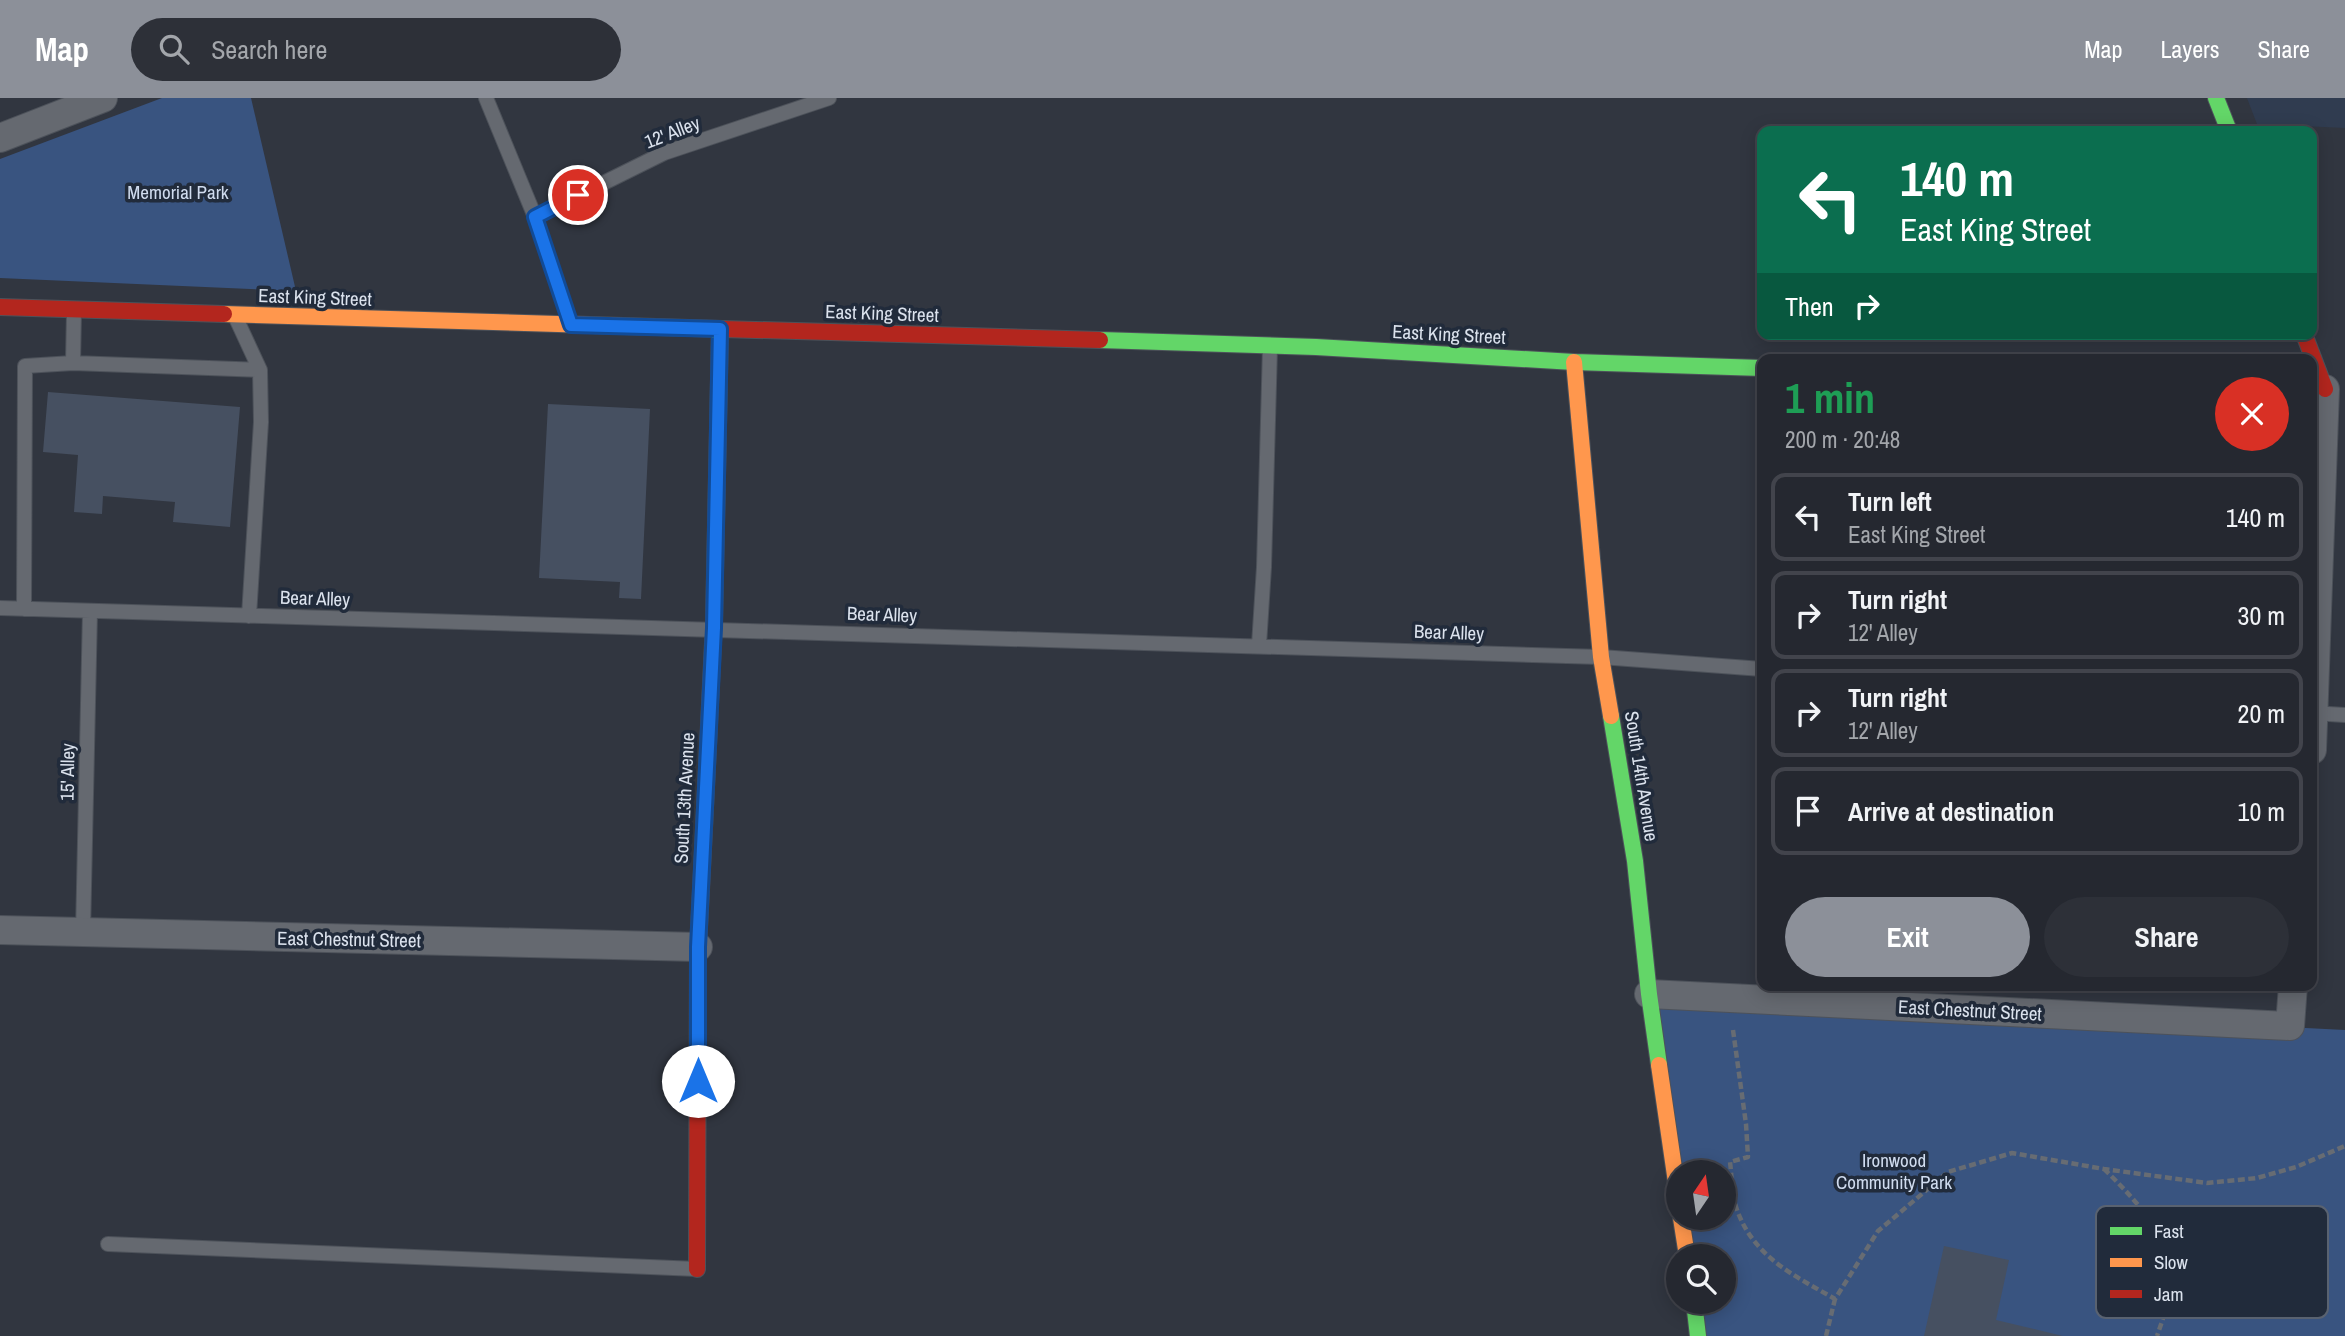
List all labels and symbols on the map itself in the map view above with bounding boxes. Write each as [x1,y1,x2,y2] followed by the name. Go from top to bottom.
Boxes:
[640,109,704,154] street label: 12' Alley
[548,165,608,225] pin
[127,179,229,205] park label: Memorial Park
[258,282,373,312] street label: East King Street
[825,298,940,328] street label: East King Street
[1392,318,1507,350] street label: East King Street
[279,584,351,612] street label: Bear Alley
[846,600,918,628] street label: Bear Alley
[1413,618,1485,646] street label: Bear Alley
[1619,709,1665,843] street label: South 14th Avenue
[668,732,700,864] street label: South 13th Avenue
[53,743,81,801] street label: 15' Alley
[277,925,422,953] street label: East Chestnut Street
[1898,993,2043,1027] street label: East Chestnut Street
[661,1044,735,1118] position arrow
[1836,1147,1952,1195] park label: Ironwood Community Park
[1666,1160,1736,1230] north arrow
[2096,1206,2328,1318] legend
[2154,1218,2184,1244] text: Fast
[2154,1249,2189,1275] text: Slow
[2154,1281,2183,1307] text: Jam

